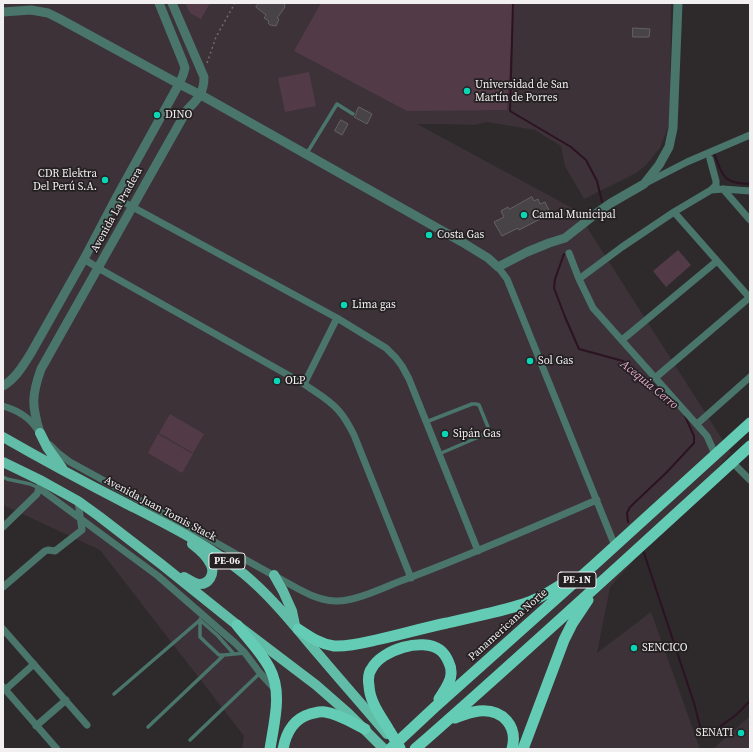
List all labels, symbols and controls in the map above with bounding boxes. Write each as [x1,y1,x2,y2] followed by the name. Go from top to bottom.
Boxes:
[475,78,569,104] place label: Universidad de San Martín de Porres
[462,86,472,96] marker: Universidad de San Martín de Porres
[165,108,192,122] place label: DINO
[152,110,162,120] marker: DINO
[88,165,146,255] street label: Avenida La Pradera
[33,167,97,193] place label: CDR Elektra Del Perú S.A.
[100,175,110,185] marker: CDR Elektra Del Perú S.A.
[532,208,616,222] place label: Camal Municipal
[519,210,529,220] marker: Camal Municipal
[437,228,484,242] place label: Costa Gas
[424,230,434,240] marker: Costa Gas
[352,298,396,312] place label: Lima gas
[339,300,349,310] marker: Lima gas
[538,354,573,368] place label: Sol Gas
[525,356,535,366] marker: Sol Gas
[617,357,681,413] water label: Acequia Cerro
[285,374,305,388] place label: OLP
[272,376,282,386] marker: OLP
[453,427,501,441] place label: Sipán Gas
[440,429,450,439] marker: Sipán Gas
[102,474,218,544] street label: Avenida Juan Tomis Stack
[209,553,245,569] road number: PE-06
[558,572,596,588] road number: PE-1N
[466,586,550,664] street label: Panamericana Norte
[642,641,687,655] place label: SENCICO
[629,643,639,653] marker: SENCICO
[696,726,733,740] place label: SENATI
[736,728,746,738] marker: SENATI

